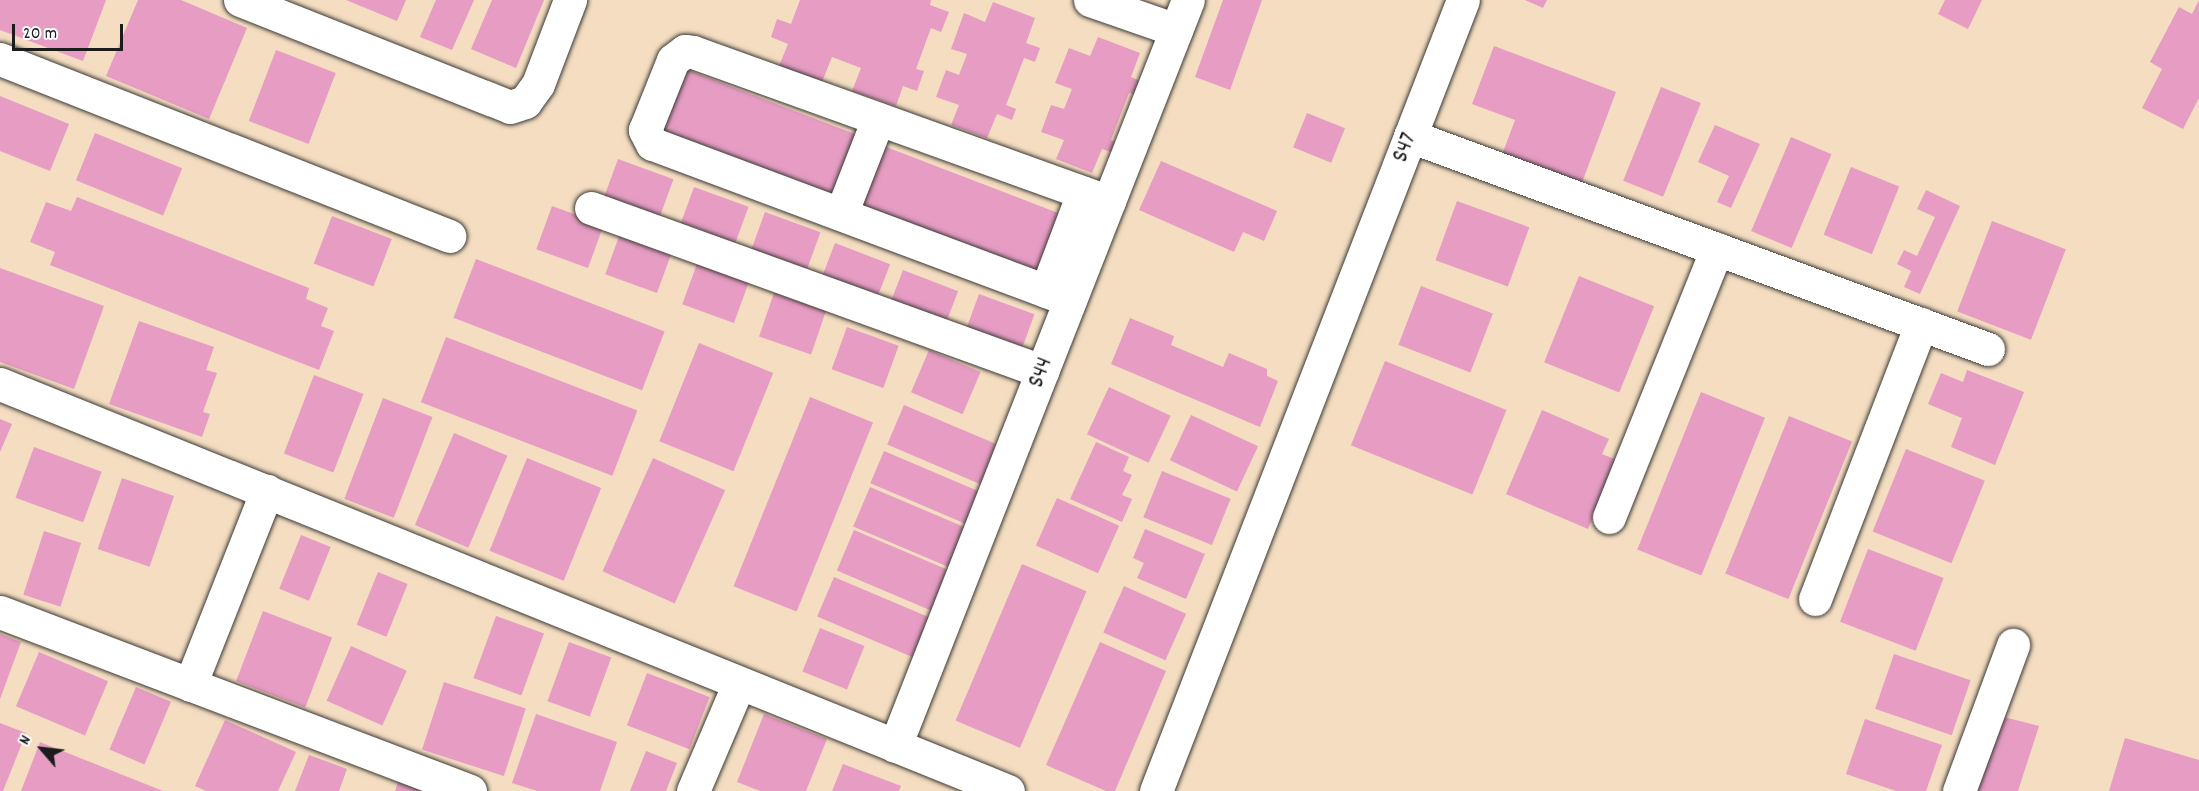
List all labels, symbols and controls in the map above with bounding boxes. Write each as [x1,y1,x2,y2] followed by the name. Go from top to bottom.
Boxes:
[15,12,126,50] scale bar
[23,22,57,47] text: 20 m
[1387,129,1425,167] street label: S47
[1023,354,1061,392] street label: S44
[12,719,72,779] north arrow
[14,731,38,749] text: N

